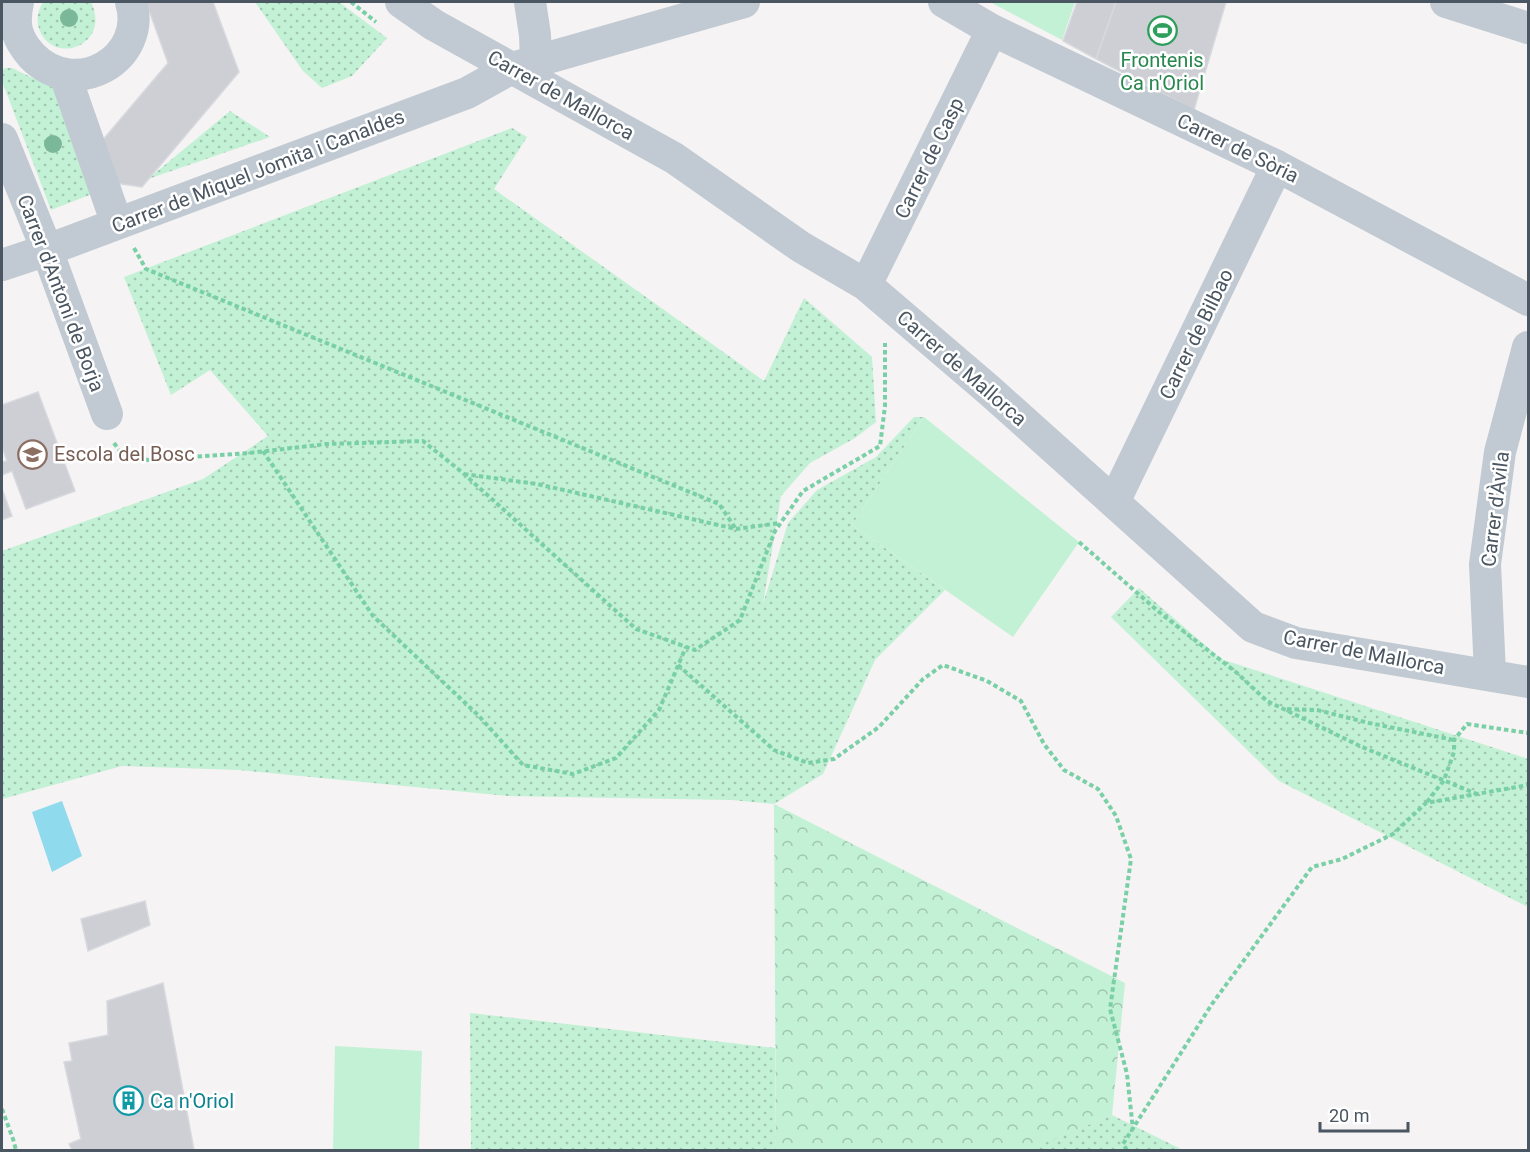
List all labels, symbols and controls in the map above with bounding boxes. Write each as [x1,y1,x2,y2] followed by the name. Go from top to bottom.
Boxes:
[1146,14,1178,46] sports icon: Frontenis Ca n'Oriol
[484,45,638,145] street label: Carrer de Mallorca
[1120,48,1204,95] place label: Frontenis Ca n'Oriol
[889,93,969,223] street label: Carrer de Casp
[108,104,408,238] street label: Carrer de Miquel Jomita i Canaldes
[1173,108,1303,188] street label: Carrer de Sòria
[12,191,110,395] street label: Carrer d'Antoni de Borja
[1154,265,1238,403] street label: Carrer de Bilbao
[892,305,1032,431] street label: Carrer de Mallorca
[17,438,49,470] school or university icon: Escola del Bosc
[54,442,195,466] place label: Escola del Bosc
[1476,450,1514,568] street label: Carrer d'Àvila
[1281,625,1447,679] street label: Carrer de Mallorca
[113,1085,145,1117] building icon: Ca n'Oriol
[150,1089,234,1113] place label: Ca n'Oriol
[1320,1095,1408,1133] scale bar
[1329,1105,1369,1126] text: 20 m

